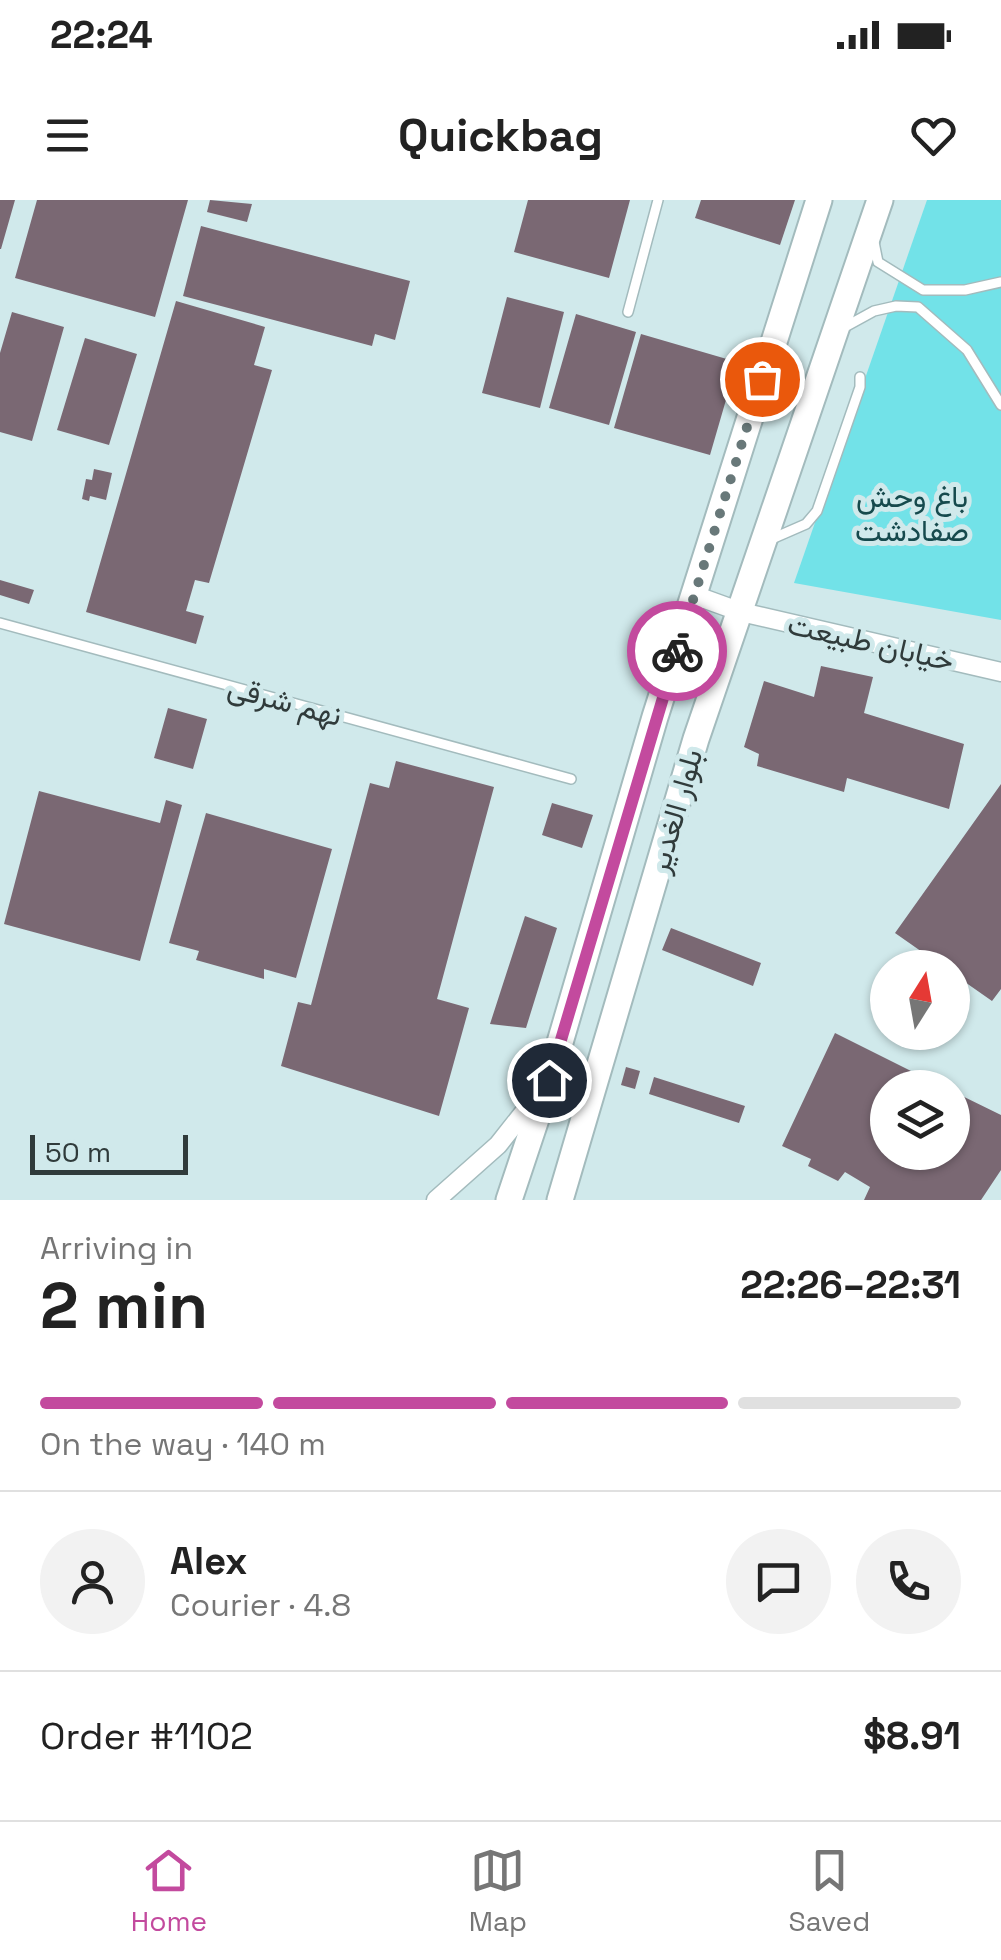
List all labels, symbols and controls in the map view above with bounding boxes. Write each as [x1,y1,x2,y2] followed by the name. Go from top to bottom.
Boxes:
[50,11,153,59] text: 22:24
[398,107,603,164] text: Quickbag
[40,108,95,163] icon: menu
[906,108,961,163] icon: heart
[720,337,805,422] pin
[735,352,790,407] icon: bag
[855,477,969,550] park label: باغ وحش صفادشت
[627,601,727,701] courier
[784,604,958,680] street label: خیابان طبیعت
[650,624,705,679] icon: bike
[224,667,346,735] street label: نهم شرقی
[638,744,711,879] street label: بلوار الغدیر
[870,950,970,1050] north arrow
[870,950,970,1170] map controls
[507,1038,592,1123] pin
[522,1053,577,1108] icon: home
[870,1070,970,1170] button: layers
[30,1130,188,1174] scale bar
[45,1134,111,1170] text: 50 m
[40,1228,193,1268] text: Arriving in
[740,1261,961,1309] text: 22:26–22:31
[40,1264,208,1347] text: 2 min
[40,1424,326,1464] text: On the way · 140 m
[40,1529,145,1634] button: person
[726,1529,831,1634] button: chat
[856,1529,961,1634] button: phone
[170,1537,247,1585] text: Alex
[170,1585,351,1625] text: Courier · 4.8
[40,1712,253,1760] text: Order #1102
[863,1712,961,1760] text: $8.91
[131,1843,207,1939] tab: Home
[469,1843,527,1939] tab: Map
[789,1843,870,1939] tab: Saved

